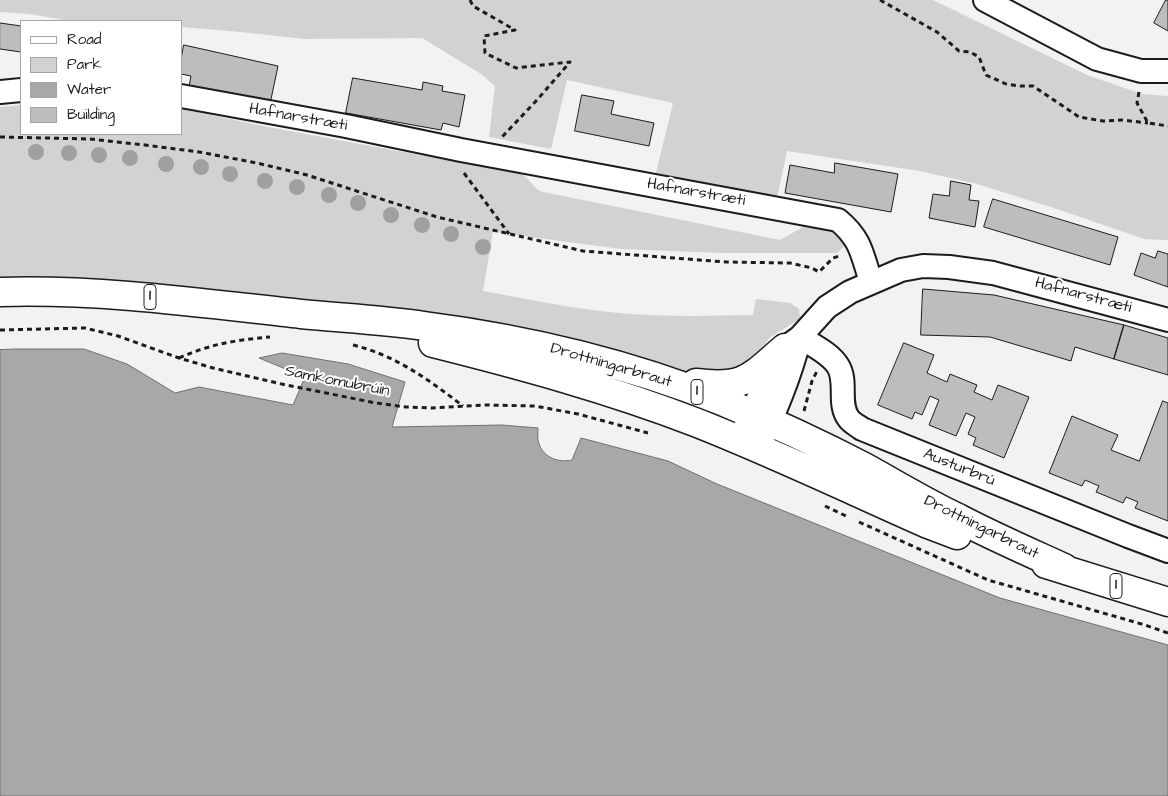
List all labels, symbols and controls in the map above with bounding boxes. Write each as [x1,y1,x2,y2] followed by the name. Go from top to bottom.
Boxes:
[20,20,182,135] legend
[67,29,101,50] text: Road
[67,54,102,75] text: Park
[67,79,111,100] text: Water
[247,100,349,136] street label: Hafnarstræti
[67,104,115,125] text: Building
[645,175,747,211] street label: Hafnarstræti
[1033,274,1133,318] street label: Hafnarstræti
[144,284,156,310] road number: 1
[548,339,674,393] street label: Drottningarbraut
[283,362,391,402] street label: Samkomubrúin
[691,380,703,404] road number: 1
[920,445,998,491] street label: Austurbrú
[920,492,1042,564] street label: Drottningarbraut
[1110,574,1122,598] road number: 1

